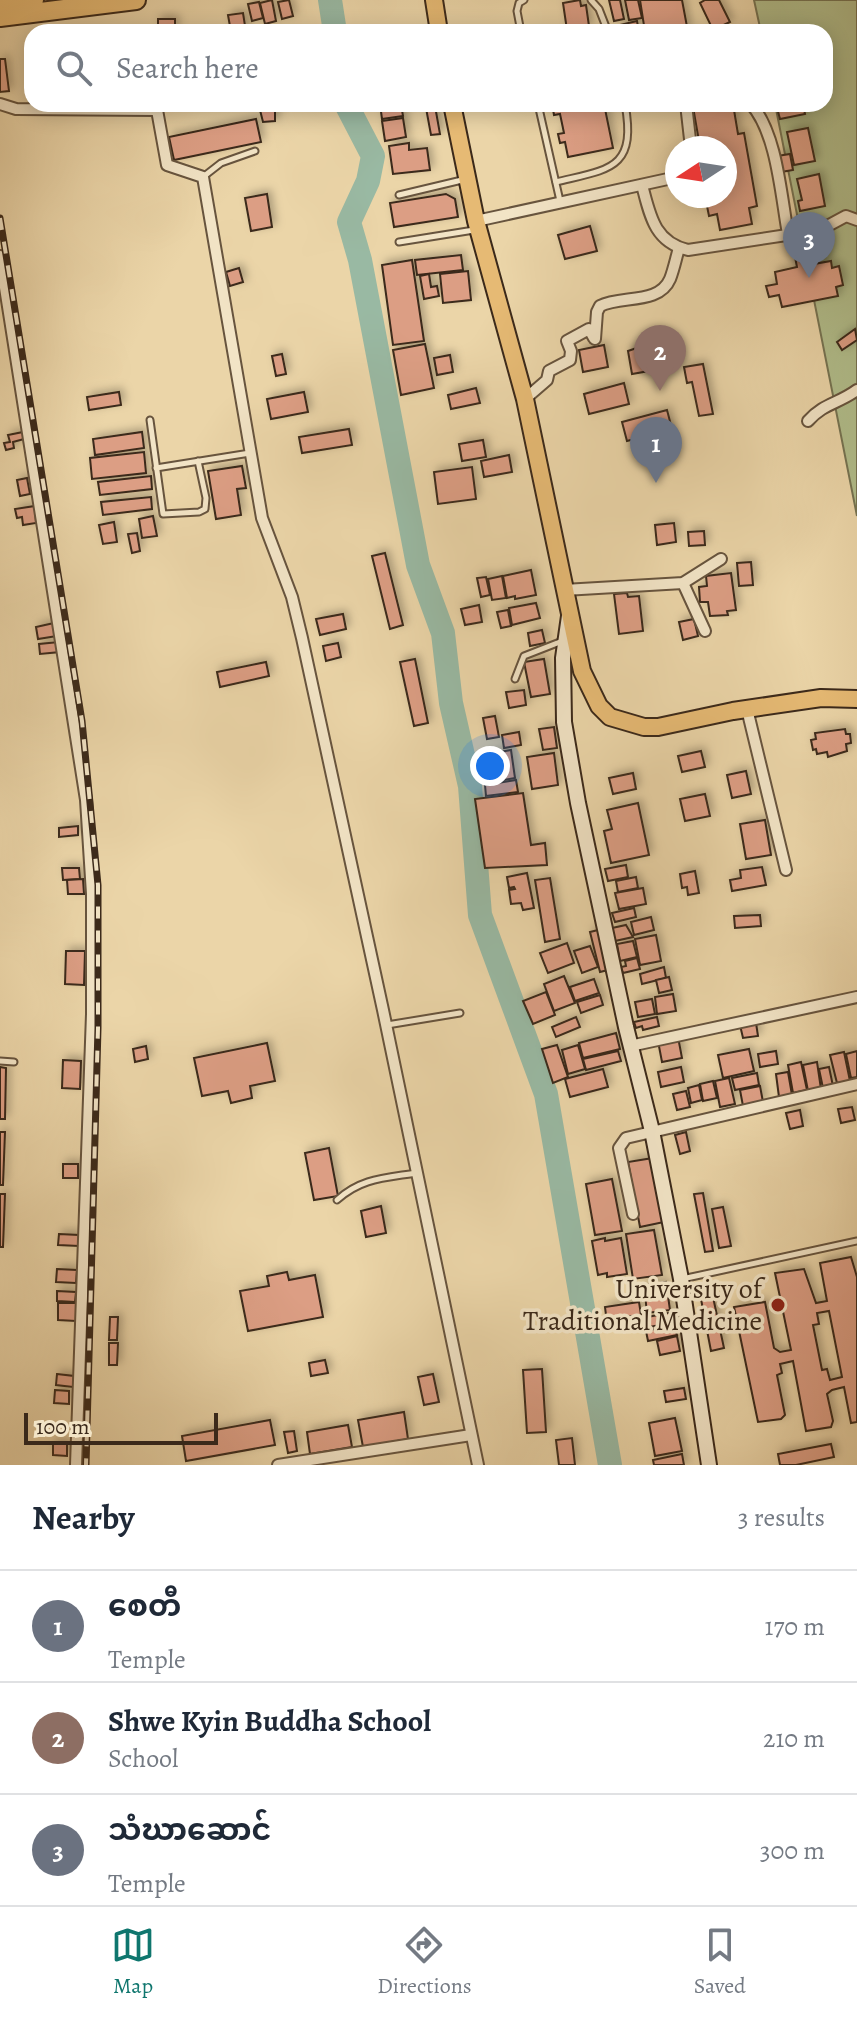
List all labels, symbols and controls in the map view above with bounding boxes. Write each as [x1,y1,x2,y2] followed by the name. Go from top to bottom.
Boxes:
[24,24,833,112] search box
[52,46,96,90] icon: search
[116,48,259,88] text: Search here
[665,136,737,208] north arrow
[783,212,835,278] pin: 3
[634,325,686,391] pin: 2
[630,417,682,483] pin: 1
[470,746,510,786] your location
[523,1270,766,1340] place label: University of Traditional Medicine
[769,1296,787,1314] marker: University of Traditional Medicine
[24,1409,218,1445] scale bar
[36,1412,90,1442] text: 100 m
[32,1494,135,1541] text: Nearby
[738,1500,825,1535] text: 3 results
[108,1586,181,1626] text: စေတီ
[53,1609,63,1644] text: 1
[765,1609,825,1644] text: 170 m
[108,1642,186,1677] text: Temple
[108,1701,431,1741] text: Shwe Kyin Buddha School
[52,1721,64,1756] text: 2
[763,1721,825,1756] text: 210 m
[108,1741,178,1776] text: School
[108,1810,271,1850] text: သံဃာဆောင်
[52,1833,64,1868] text: 3
[760,1833,825,1868] text: 300 m
[108,1866,186,1901] text: Temple
[111,1923,155,2001] tab: Map
[377,1923,472,2001] tab: Directions
[694,1923,746,2001] tab: Saved

